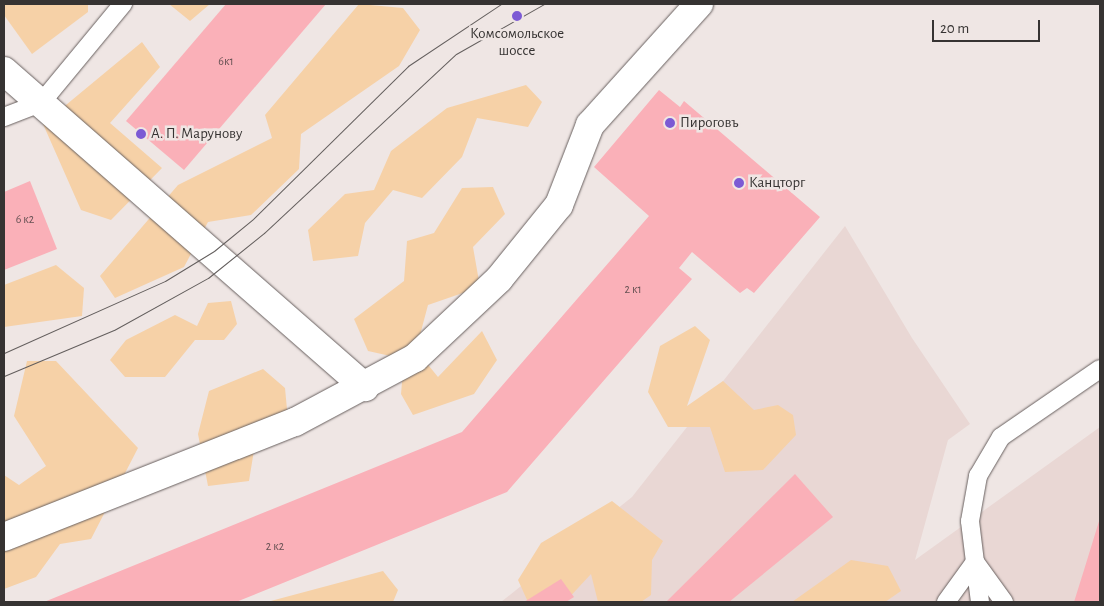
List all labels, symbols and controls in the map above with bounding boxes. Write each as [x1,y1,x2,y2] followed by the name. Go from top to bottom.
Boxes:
[511,10,523,22] marker: Комсомольское шоссе
[934,10,1042,42] scale bar
[940,21,969,36] text: 20 m
[470,24,564,59] place label: Комсомольское шоссе
[218,55,234,69] house number: 6к1
[680,114,738,132] place label: Пироговъ
[664,117,676,129] marker: Пироговъ
[151,125,242,143] place label: А. П. Марунову
[135,128,147,140] marker: А. П. Марунову
[749,174,805,192] place label: Канцторг
[733,177,745,189] marker: Канцторг
[16,213,34,227] house number: 6 к2
[624,283,642,297] house number: 2 к1
[266,540,284,554] house number: 2 к2

